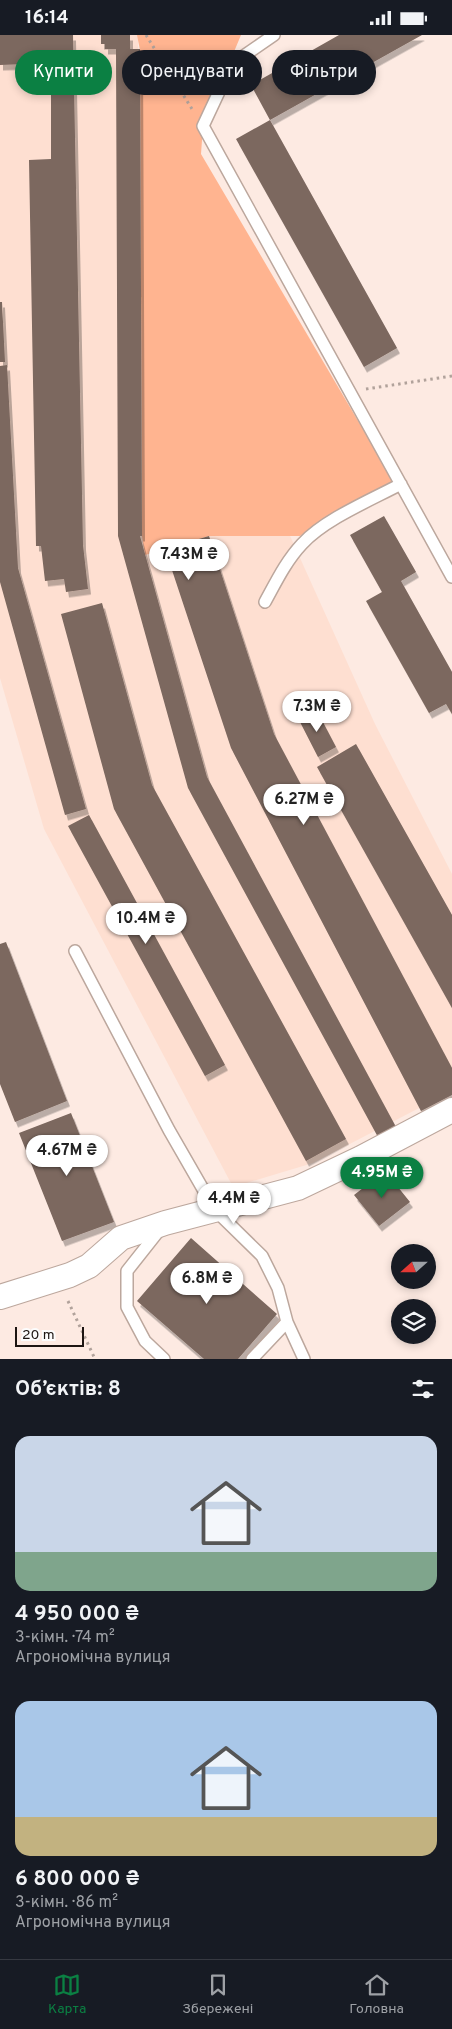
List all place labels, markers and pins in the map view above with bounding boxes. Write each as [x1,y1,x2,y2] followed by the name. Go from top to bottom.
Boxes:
[143,539,235,581] pin: 7.43M ₴
[276,691,358,733] pin: 7.3M ₴
[258,783,350,826] pin: 6.27M ₴
[100,903,192,945] pin: 10.4M ₴
[21,1135,113,1177] pin: 4.67M ₴
[336,1157,428,1199] pin: 4.95M ₴
[193,1183,275,1225] pin: 4.4M ₴
[166,1263,248,1305] pin: 6.8M ₴

